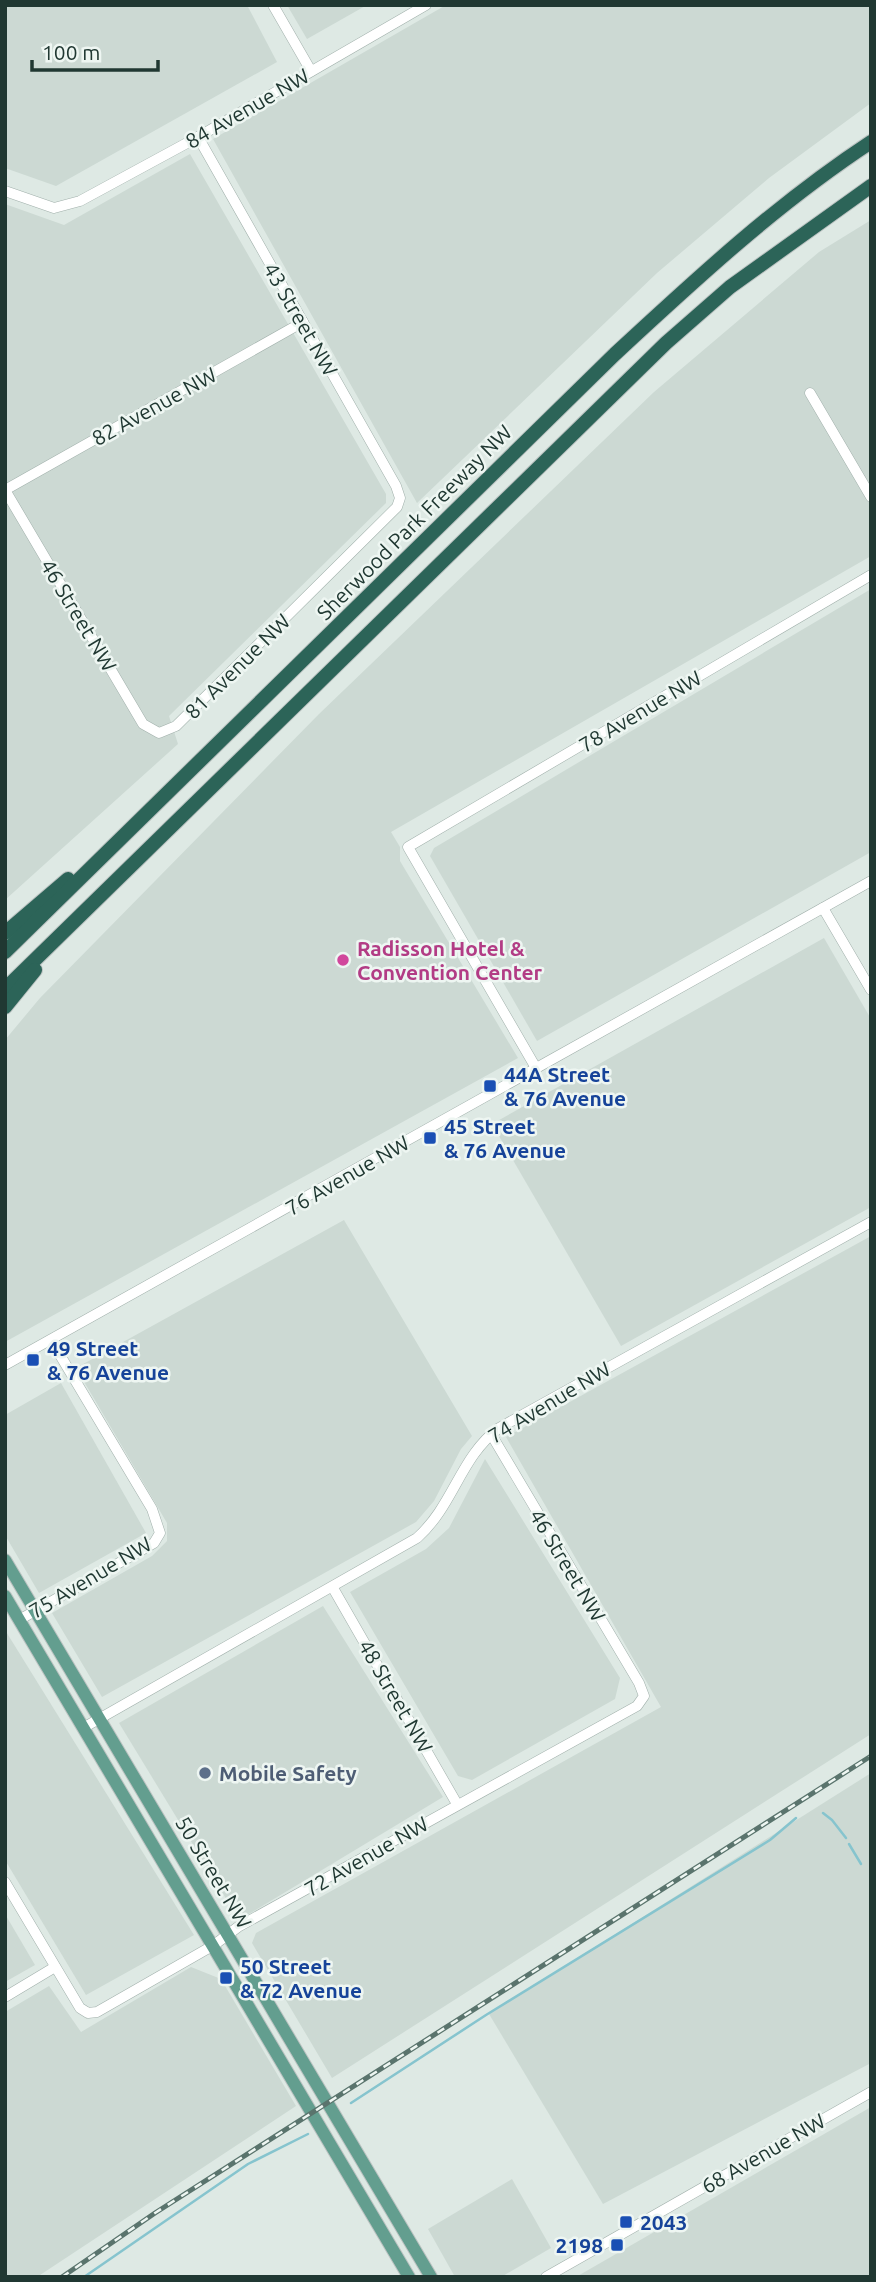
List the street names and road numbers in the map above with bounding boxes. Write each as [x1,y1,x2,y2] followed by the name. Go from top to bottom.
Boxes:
[181,63,313,153] street label: 84 Avenue NW
[259,258,343,380] street label: 43 Street NW
[88,362,220,450] street label: 82 Avenue NW
[312,420,516,624] street label: Sherwood Park Freeway NW
[36,555,122,675] street label: 46 Street NW
[180,609,294,723] street label: 81 Avenue NW
[574,665,706,757] street label: 78 Avenue NW
[281,1130,413,1220] street label: 76 Avenue NW
[483,1356,615,1448] street label: 74 Avenue NW
[525,1505,611,1625] street label: 46 Street NW
[24,1531,156,1623] street label: 75 Avenue NW
[354,1635,438,1757] street label: 48 Street NW
[300,1811,432,1901] street label: 72 Avenue NW
[171,1812,257,1932] street label: 50 Street NW
[697,2108,829,2198] street label: 68 Avenue NW

